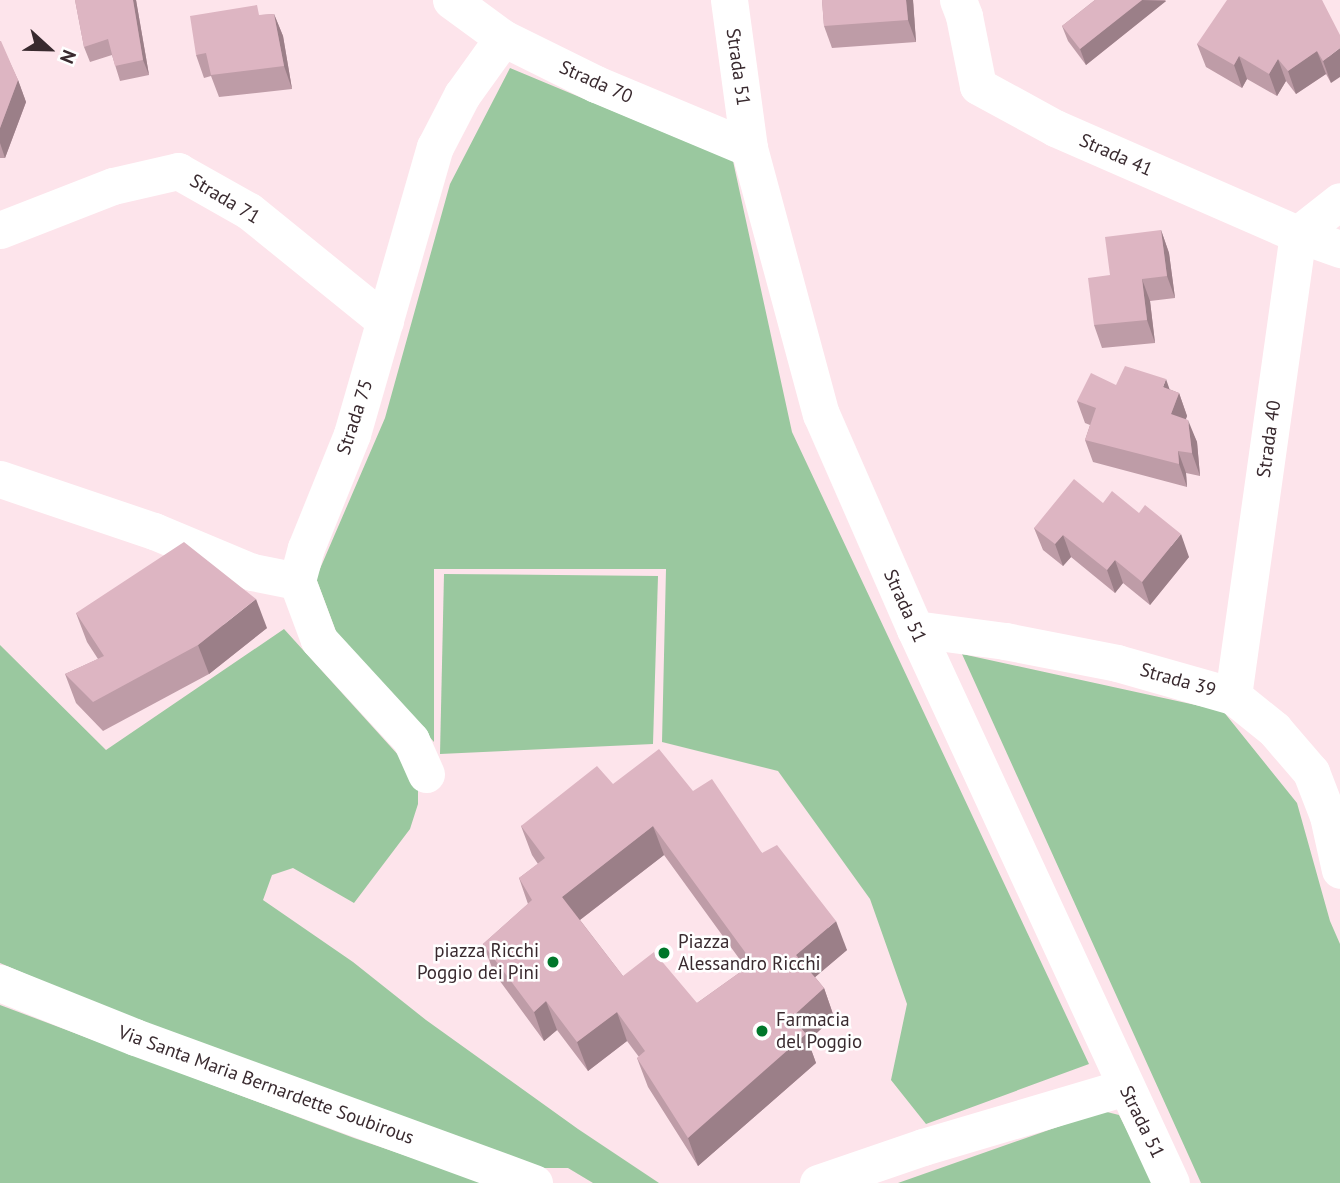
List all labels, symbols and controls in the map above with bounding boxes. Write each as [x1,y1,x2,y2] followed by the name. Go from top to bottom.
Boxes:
[14,14,84,84] north arrow
[721,27,755,107] street label: Strada 51
[55,47,82,67] text: N
[556,56,636,108] street label: Strada 70
[1076,129,1156,181] street label: Strada 41
[186,169,264,229] street label: Strada 71
[332,376,378,458] street label: Strada 75
[1252,399,1286,479] street label: Strada 40
[879,566,931,646] street label: Strada 51
[1137,658,1219,702] street label: Strada 39
[678,931,821,975] place label: Piazza Alessandro Ricchi
[417,940,539,984] place label: piazza Ricchi Poggio dei Pini
[656,945,672,961] marker: Piazza Alessandro Ricchi
[545,954,561,970] marker: piazza Ricchi Poggio dei Pini
[776,1009,862,1053] place label: Farmacia del Poggio
[115,1021,417,1149] street label: Via Santa Maria Bernardette Soubirous
[754,1023,770,1039] marker: Farmacia del Poggio
[1115,1082,1169,1162] street label: Strada 51

